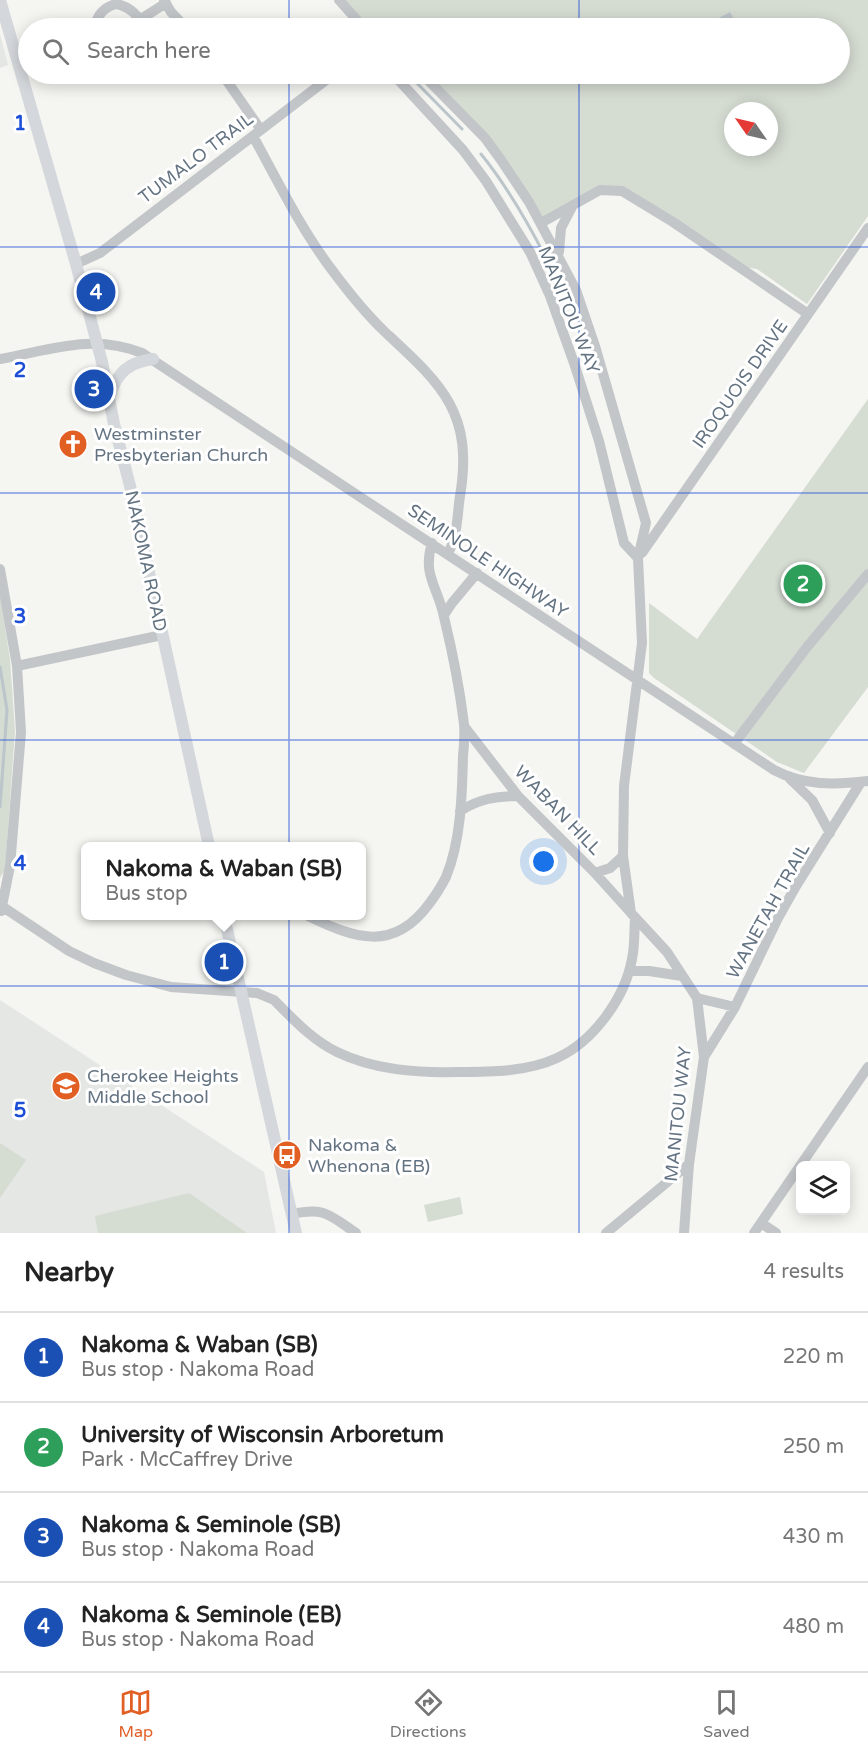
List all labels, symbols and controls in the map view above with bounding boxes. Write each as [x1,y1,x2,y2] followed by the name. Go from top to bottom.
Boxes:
[18,18,850,84] search box
[39,35,72,68] icon: search
[87,38,211,64] text: Search here
[724,102,778,156] north arrow
[134,107,258,208] street label: TUMALO TRAIL
[14,112,26,136] text: 1
[533,243,605,378] street label: MANITOU WAY
[76,270,116,314] pin: 4
[687,316,793,452] street label: IROQUOIS DRIVE
[14,359,26,383] text: 2
[74,366,113,412] pin: 3
[94,423,268,466] place label: Westminster Presbyterian Church
[57,428,89,460] church icon: Westminster Presbyterian Church
[120,488,172,634] street label: NAKOMA ROAD
[404,499,573,623] street label: SEMINOLE HIGHWAY
[784,562,822,606] pin: 2
[14,605,26,629] text: 3
[510,761,607,860] street label: WABAN HILL
[722,839,815,983] street label: WANETAH TRAIL
[81,842,366,920] popup
[529,847,558,876] your location
[14,852,27,876] text: 4
[105,856,342,882] text: Nakoma & Waban (SB)
[105,882,188,906] text: Bus stop
[204,940,244,984] pin: 1
[660,1045,696,1183] street label: MANITOU WAY
[87,1065,239,1108] place label: Cherokee Heights Middle School
[50,1070,82,1102] school or university icon: Cherokee Heights Middle School
[14,1099,26,1123] text: 5
[308,1134,430,1177] place label: Nakoma & Whenona (EB)
[271,1139,303,1171] bus stop icon: Nakoma & Whenona (EB)
[796,1161,850,1215] map controls
[796,1161,850,1215] button: layers
[24,1257,114,1288] text: Nearby
[764,1260,844,1284] text: 4 results
[81,1332,318,1358] text: Nakoma & Waban (SB)
[37,1345,50,1369] text: 1
[783,1345,844,1369] text: 220 m
[81,1358,314,1382] text: Bus stop · Nakoma Road
[81,1422,444,1448] text: University of Wisconsin Arboretum
[37,1435,50,1459] text: 2
[783,1435,844,1459] text: 250 m
[81,1448,293,1472] text: Park · McCaffrey Drive
[81,1512,341,1538] text: Nakoma & Seminole (SB)
[37,1525,50,1549] text: 3
[783,1525,844,1549] text: 430 m
[81,1538,314,1562] text: Bus stop · Nakoma Road
[81,1602,341,1628] text: Nakoma & Seminole (EB)
[37,1615,50,1639] text: 4
[783,1615,844,1639] text: 480 m
[81,1628,314,1652] text: Bus stop · Nakoma Road
[118,1686,153,1742] tab: Map
[390,1686,466,1742] tab: Directions
[703,1686,750,1742] tab: Saved

